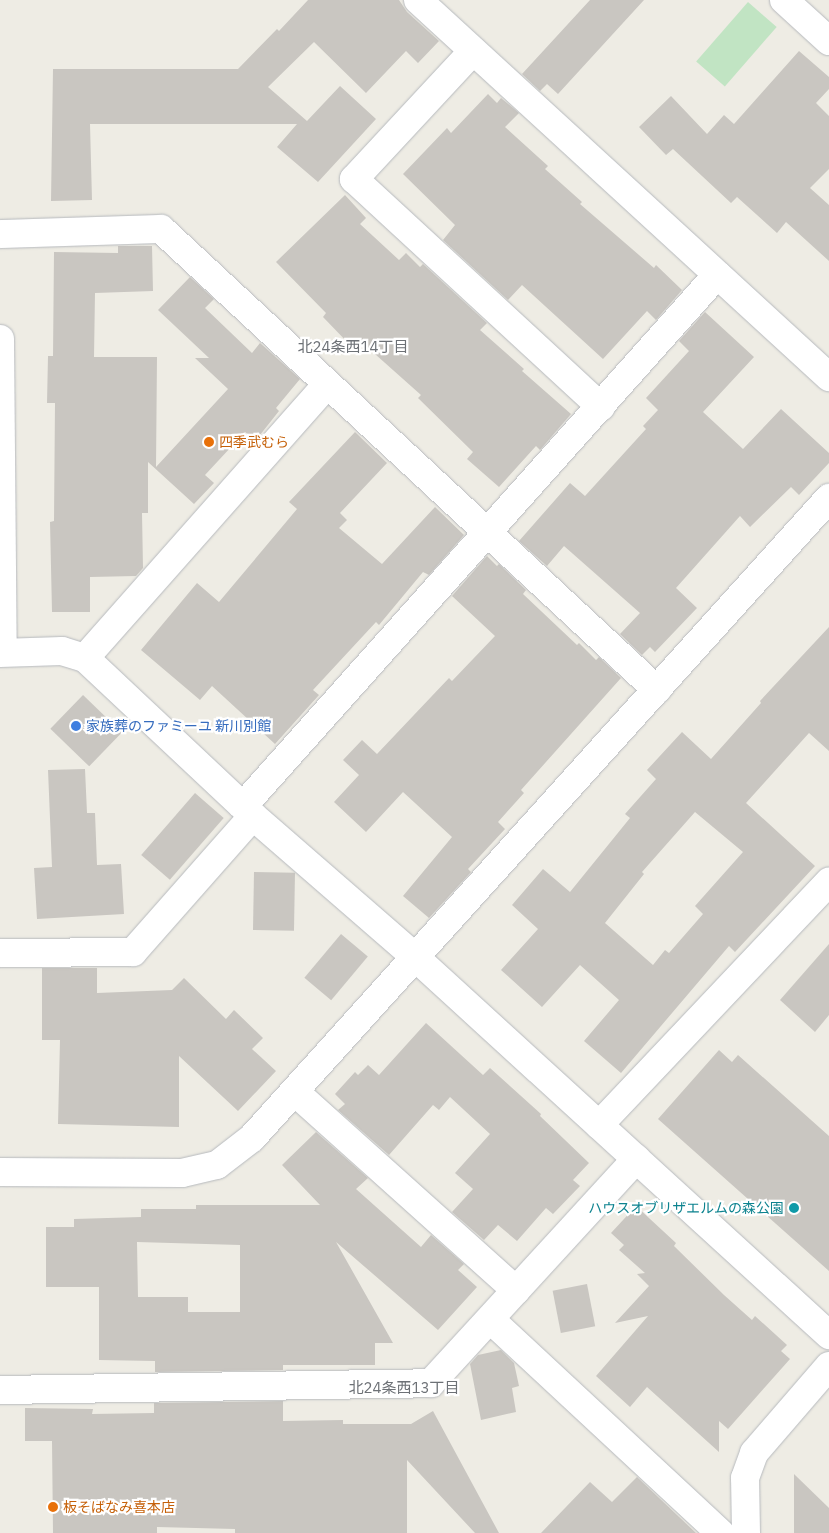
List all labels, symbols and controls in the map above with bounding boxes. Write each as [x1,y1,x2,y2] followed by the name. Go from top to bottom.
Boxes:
[298,338,408,356] district label: 北24条西14丁目
[219,434,289,450] place label: 四季武むら
[203,436,215,448] marker: 四季武むら
[86,718,271,734] place label: 家族葬のファミーユ 新川別館
[70,720,82,732] marker: 家族葬のファミーユ 新川別館
[588,1200,784,1216] place label: ハウスオブリザエルムの森公園
[788,1202,800,1214] marker: ハウスオブリザエルムの森公園
[349,1379,459,1397] district label: 北24条西13丁目
[63,1499,175,1515] place label: 板そばなみ喜本店
[47,1501,59,1513] marker: 板そばなみ喜本店

